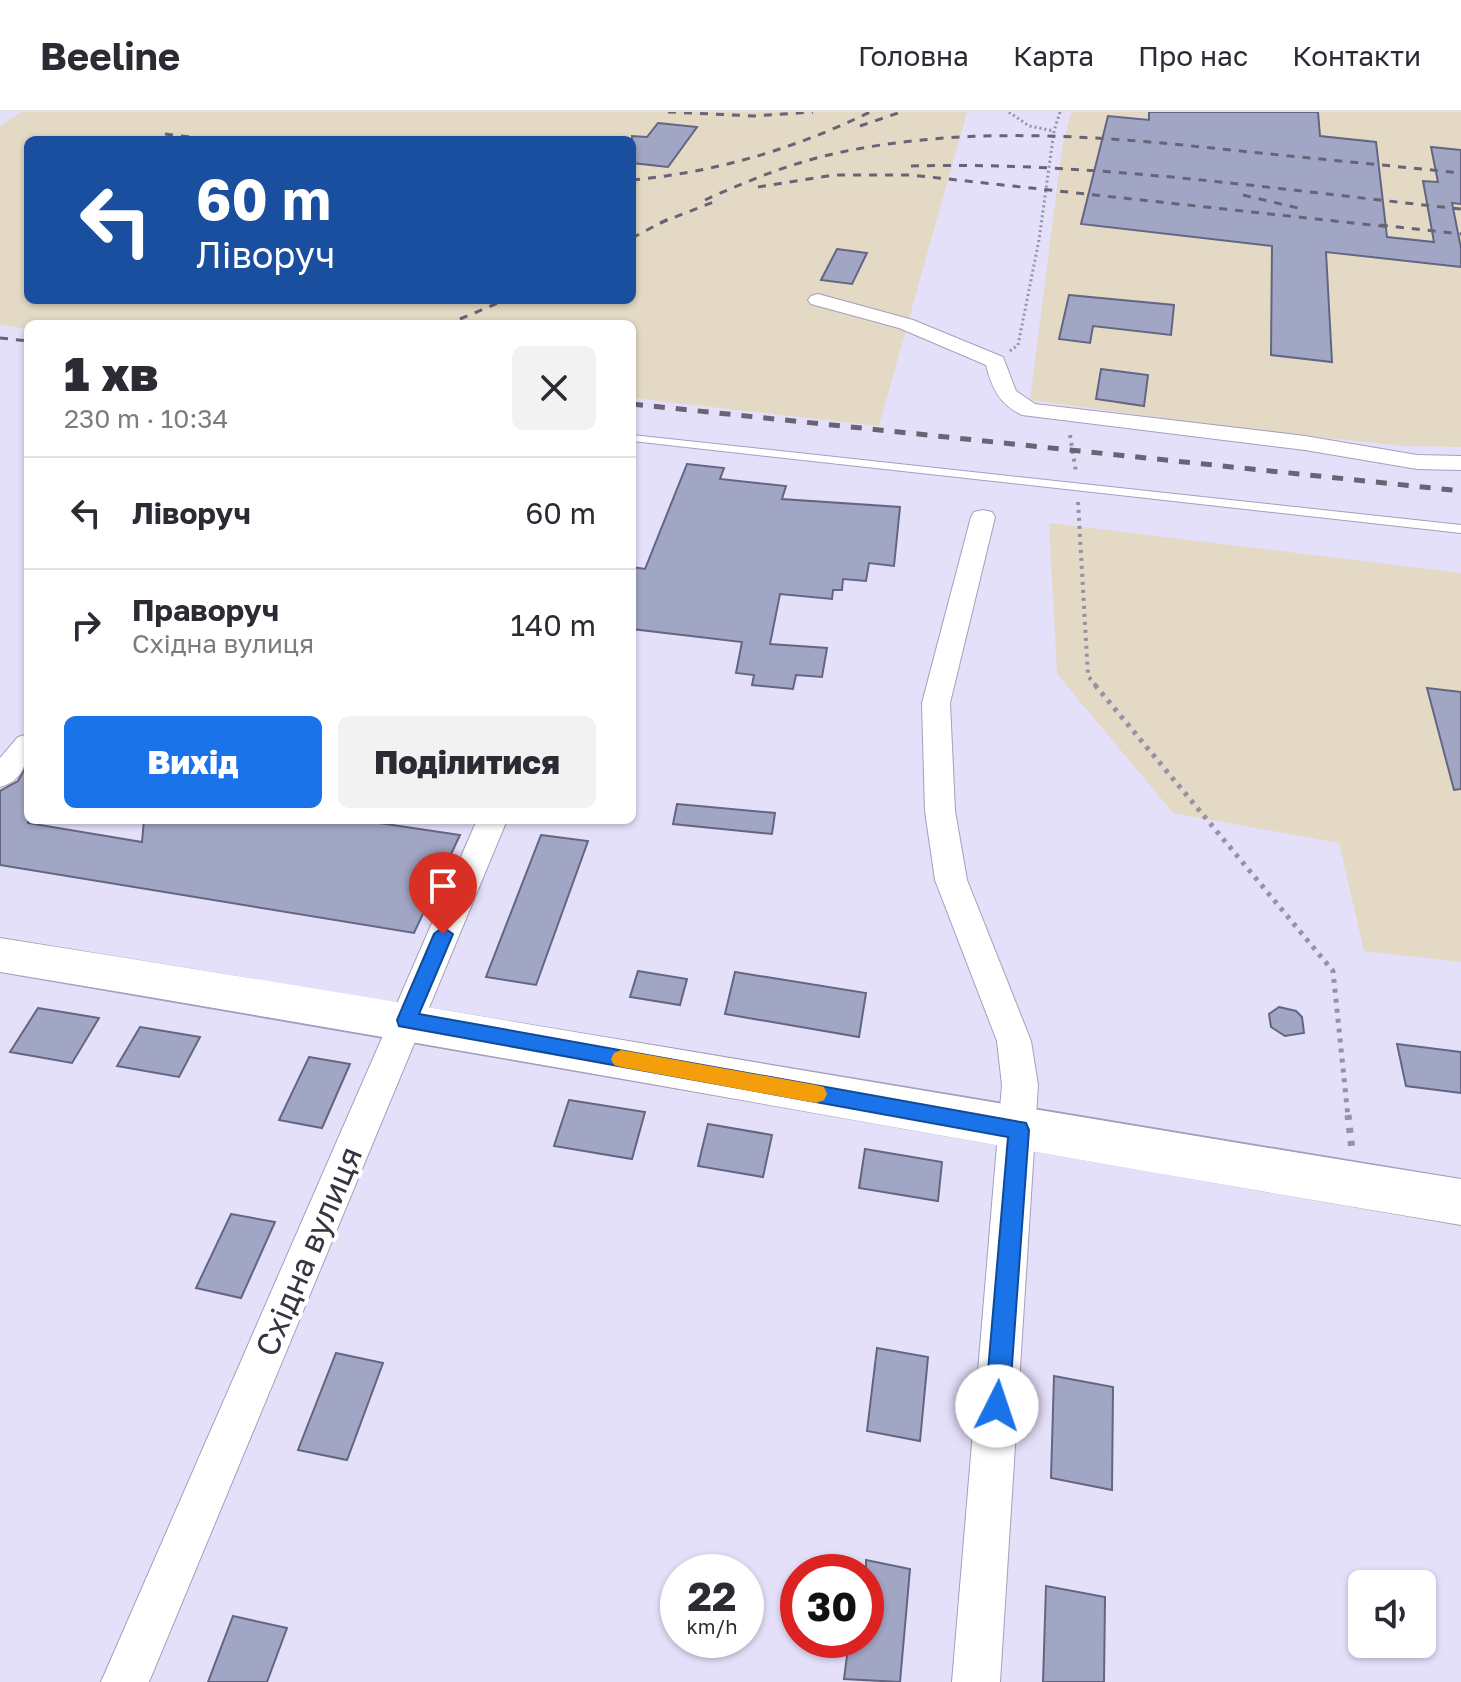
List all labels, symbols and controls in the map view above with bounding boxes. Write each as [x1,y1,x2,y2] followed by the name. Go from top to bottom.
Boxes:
[40,33,180,78] text: Beeline
[858,39,969,72] text: Головна
[1013,39,1094,72] text: Карта
[1138,39,1248,72] text: Про нас
[1292,39,1421,72] text: Контакти
[196,165,331,232] text: 60 m
[64,168,168,272] icon: left
[196,233,335,276] text: Ліворуч
[64,344,158,402] text: 1 хв
[512,346,596,430] button: close
[64,403,228,434] text: 230 m · 10:34
[64,491,108,535] icon: left
[132,495,251,531] text: Ліворуч
[525,495,596,531] text: 60 m
[132,592,279,628] text: Праворуч
[64,603,108,647] icon: right
[511,607,596,643] text: 140 m
[132,628,314,659] text: Східна вулиця
[64,716,322,808] button: Вихід
[338,716,596,808] button: Поділитися
[409,852,477,934] pin
[421,864,465,908] icon: arrive
[247,1141,369,1361] street label: Східна вулиця
[955,1364,1039,1448] position arrow
[780,1554,884,1658] speed limit sign: 30
[1348,1570,1436,1658] map controls
[1348,1570,1436,1658] button: sound
[688,1572,736,1620] text: 22
[687,1614,737,1638] text: km/h

